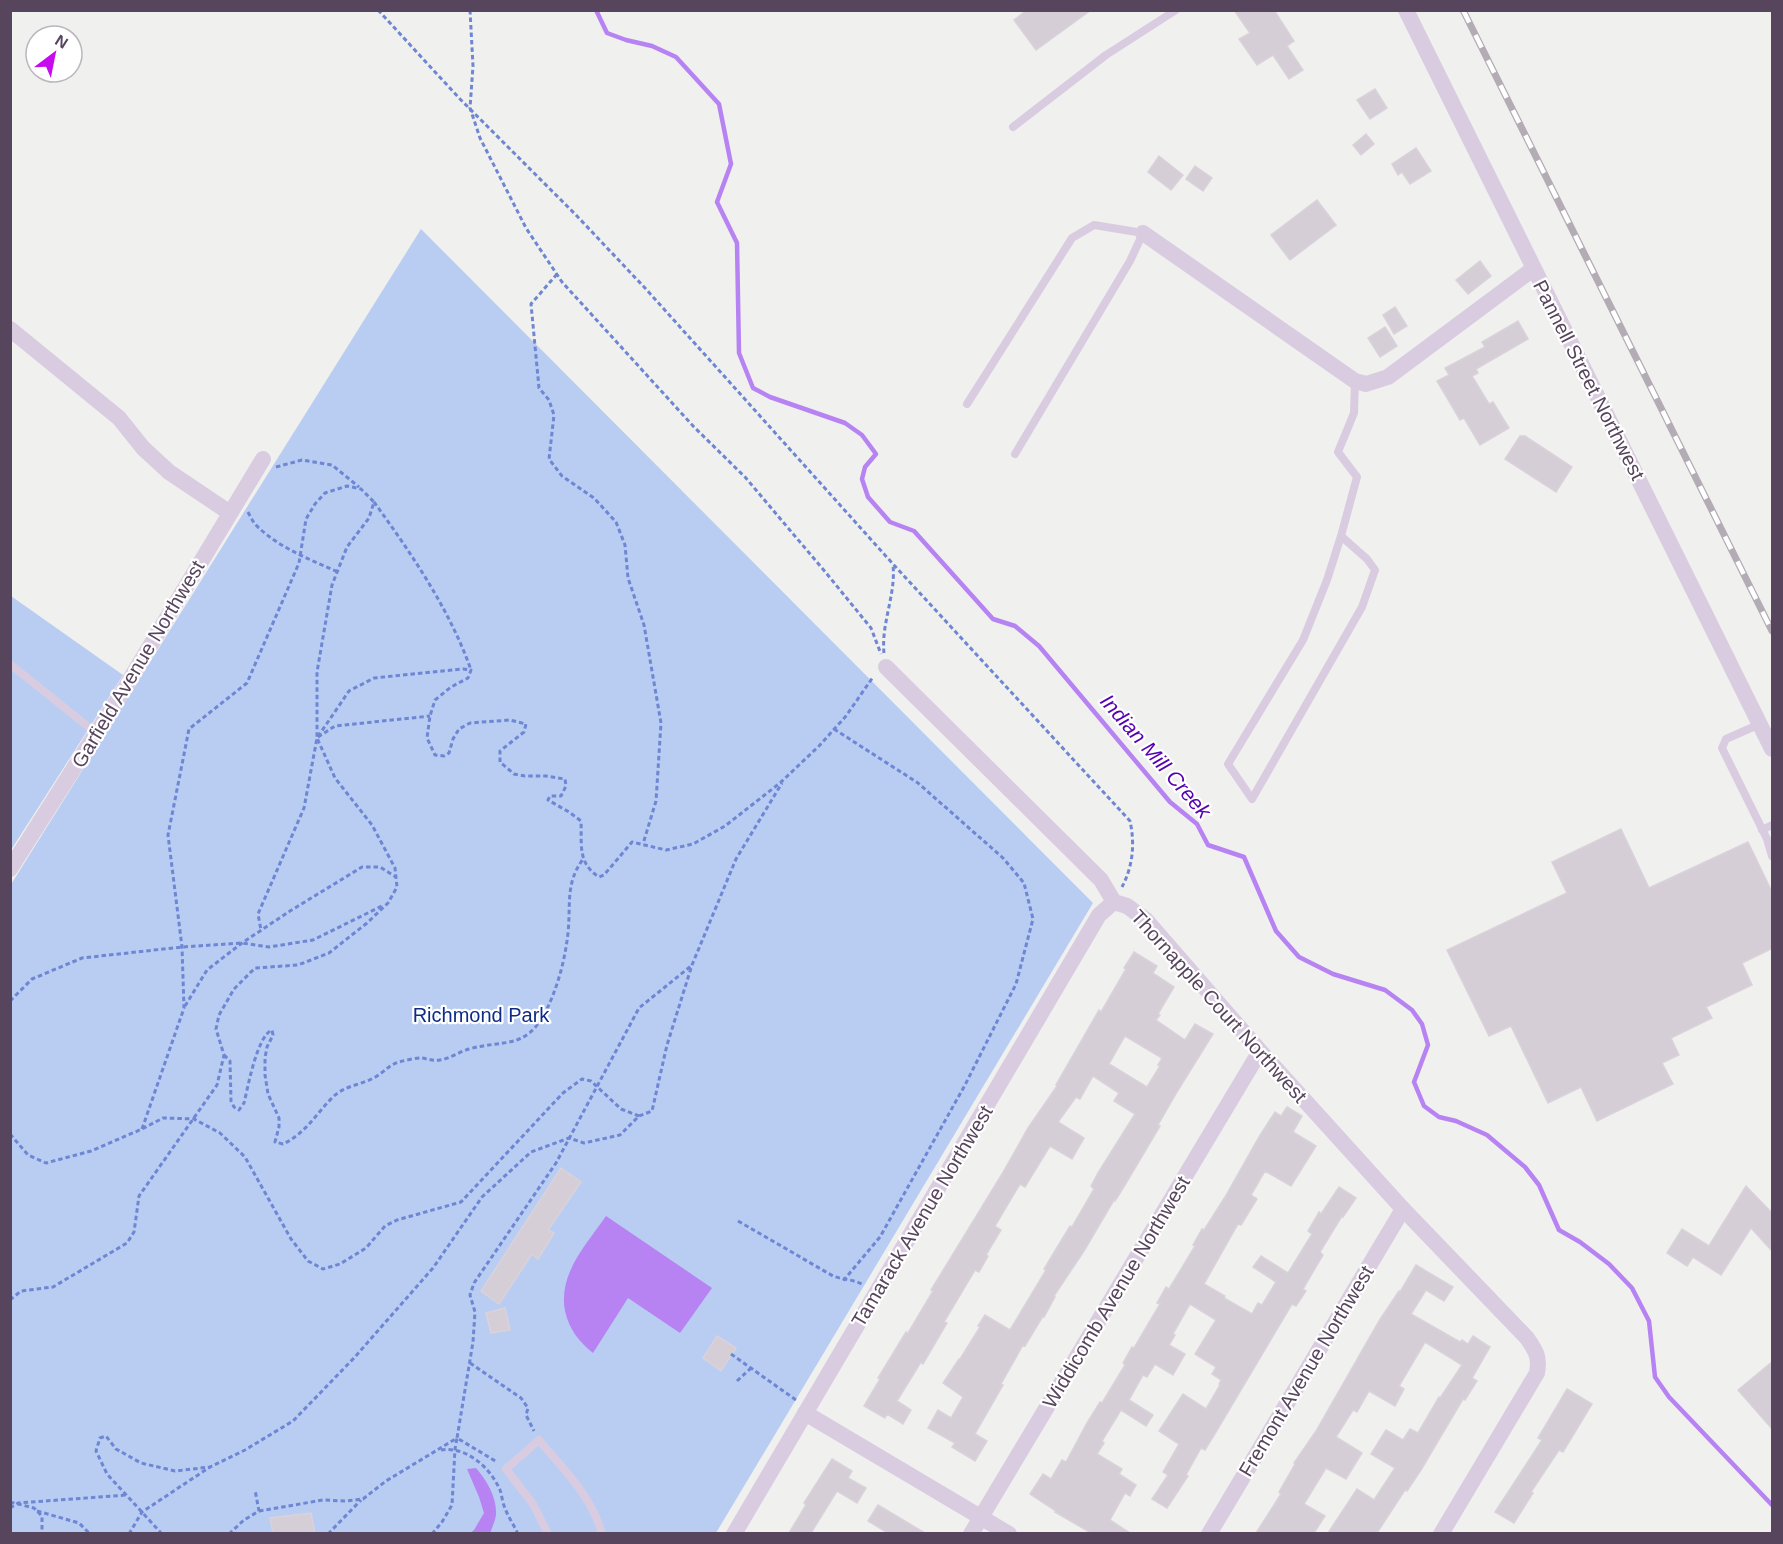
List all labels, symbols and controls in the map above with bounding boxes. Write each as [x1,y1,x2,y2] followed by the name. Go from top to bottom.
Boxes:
[24,24,84,84] north arrow
[52,31,71,52] text: N
[1529,276,1649,484] street label: Pannell Street Northwest
[67,556,209,771] street label: Garfield Avenue Northwest
[1096,689,1217,824] water label: Indian Mill Creek
[1127,905,1312,1107] street label: Thornapple Court Northwest
[413,1004,550,1026] park label: Richmond Park
[847,1101,997,1331] street label: Tamarack Avenue Northwest
[1038,1172,1194,1412] street label: Widdicomb Avenue Northwest
[1234,1261,1378,1480] street label: Fremont Avenue Northwest

